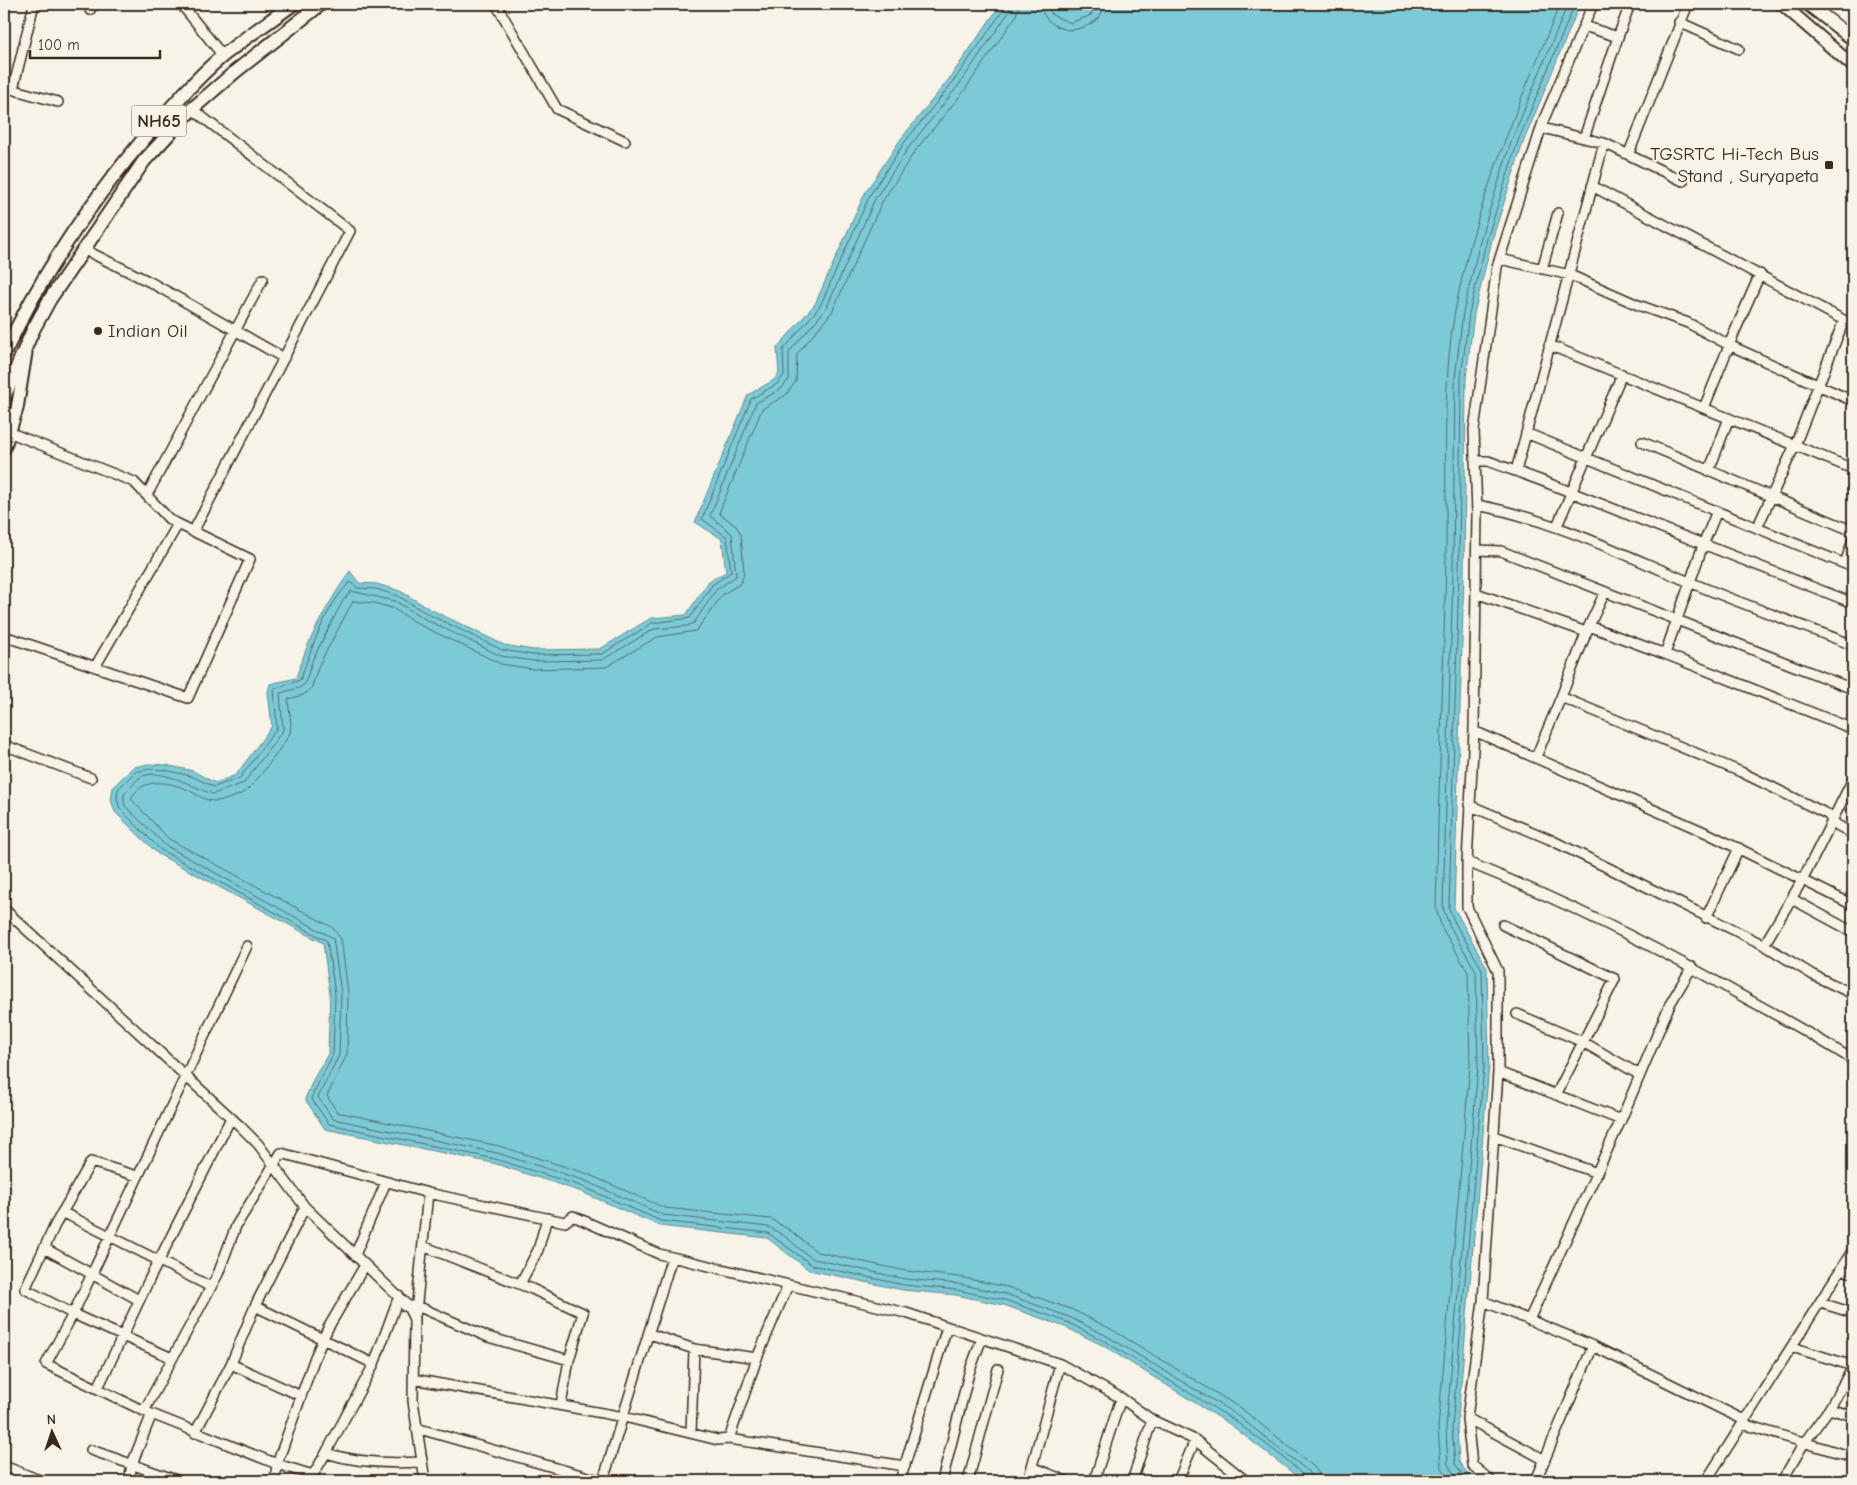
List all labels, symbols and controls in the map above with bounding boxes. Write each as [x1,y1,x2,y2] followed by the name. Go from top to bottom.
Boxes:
[30,28,160,60] scale bar
[38,36,80,54] text: 100 m
[132,105,186,136] road number: NH65
[1650,143,1819,187] place label: TGSRTC Hi-Tech Bus Stand , Suryapeta
[1823,159,1835,171] marker: TGSRTC Hi-Tech Bus Stand , Suryapeta
[108,320,188,342] place label: Indian Oil
[92,325,104,337] marker: Indian Oil
[28,1408,78,1458] north arrow
[46,1411,56,1428] text: N

